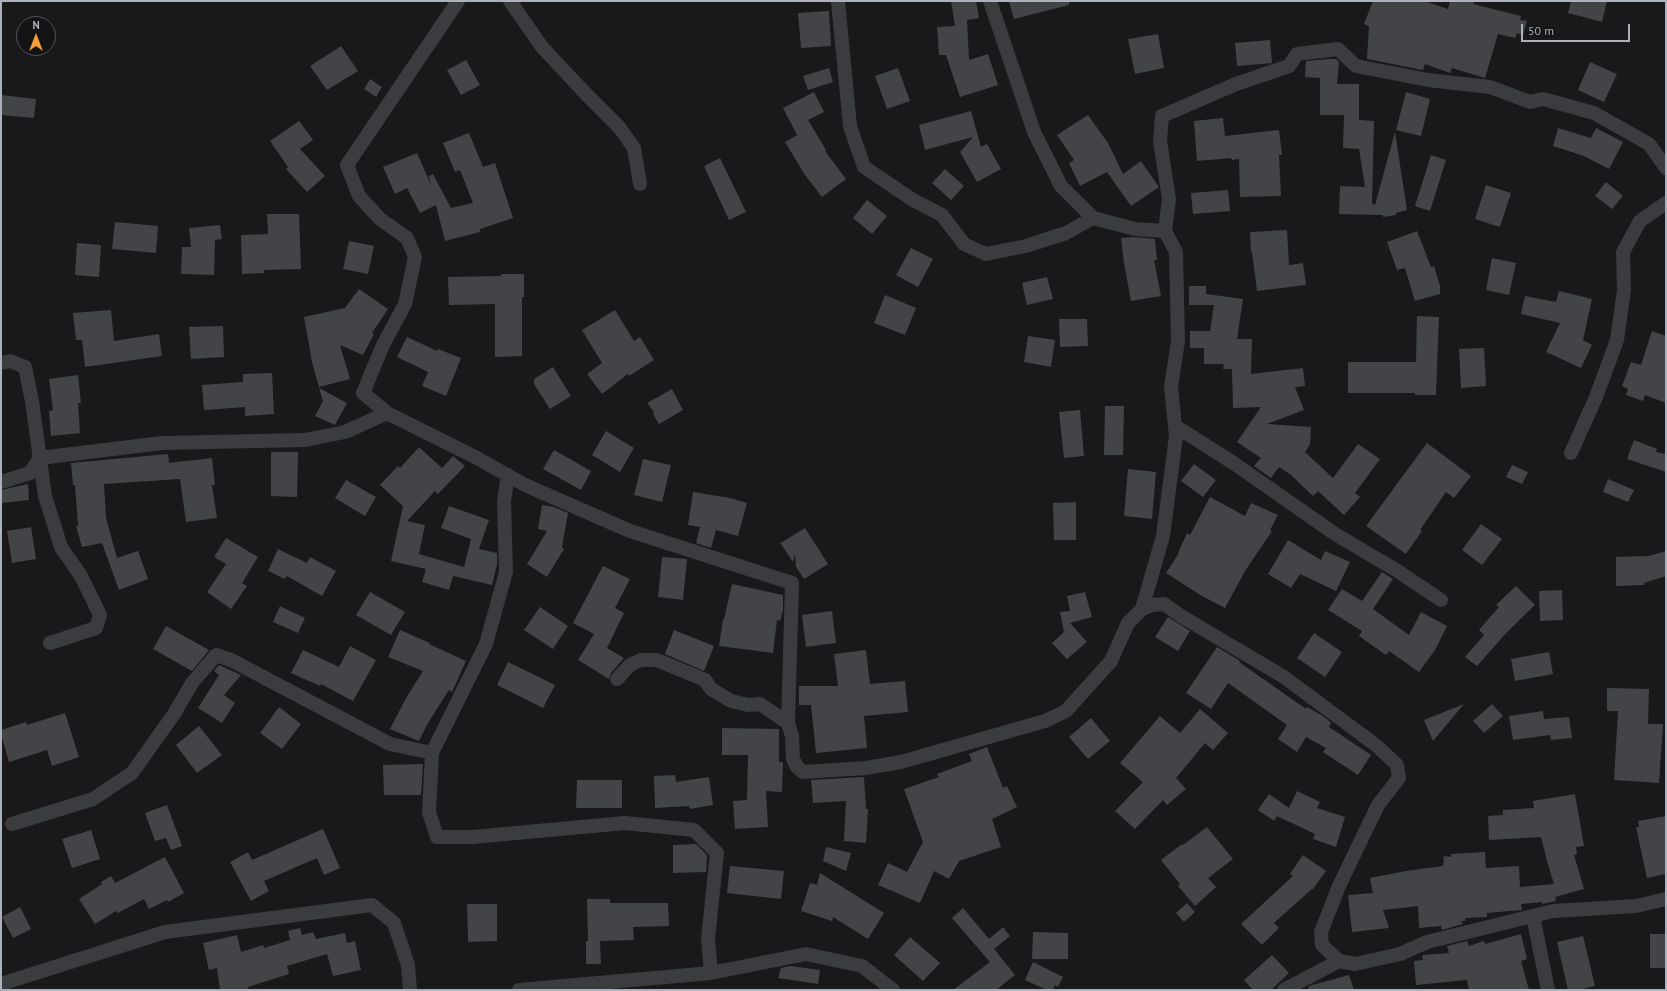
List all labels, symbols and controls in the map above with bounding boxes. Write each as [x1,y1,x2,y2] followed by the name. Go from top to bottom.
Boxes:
[16,16,56,56] north arrow
[1523,16,1632,42] scale bar
[32,18,40,32] text: N
[1528,23,1554,38] text: 50 m

